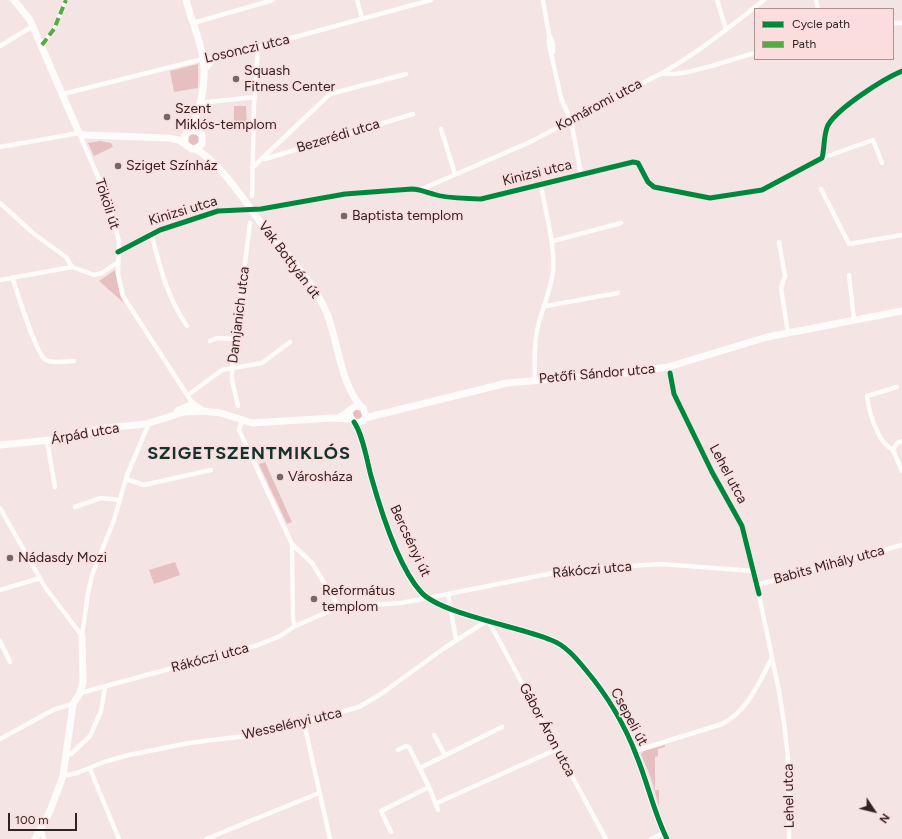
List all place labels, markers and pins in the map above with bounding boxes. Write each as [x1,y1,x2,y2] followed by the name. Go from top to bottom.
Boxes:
[244,63,335,96] place label: Squash Fitness Center
[231,74,241,84] marker: Squash Fitness Center
[175,101,277,134] place label: Szent Miklós-templom
[162,112,172,122] marker: Szent Miklós-templom
[126,158,218,174] place label: Sziget Színház
[113,161,123,171] marker: Sziget Színház
[352,208,463,224] place label: Baptista templom
[339,211,349,221] marker: Baptista templom
[288,469,353,485] place label: Városháza
[275,472,285,482] marker: Városháza
[18,550,107,566] place label: Nádasdy Mozi
[5,553,15,563] marker: Nádasdy Mozi
[322,583,395,616] place label: Református templom
[309,594,319,604] marker: Református templom

